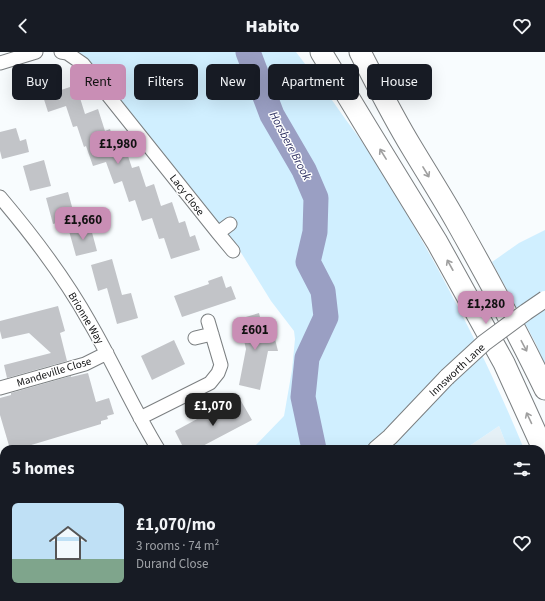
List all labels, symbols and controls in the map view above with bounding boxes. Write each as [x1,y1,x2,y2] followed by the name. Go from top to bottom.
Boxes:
[246,14,299,39] text: Habito
[12,15,34,37] icon: back
[511,15,533,37] icon: heart
[12,64,62,100] chip: Buy
[70,64,126,100] chip: Rent
[134,64,198,100] chip: Filters
[206,64,260,100] chip: New
[268,64,359,100] chip: Apartment
[367,64,432,100] chip: House
[265,109,315,184] water label: Horsbere Brook
[85,131,151,165] pin: £1,980
[99,135,137,153] text: £1,980
[378,148,386,160] one-way arrow
[423,166,431,178] one-way arrow
[166,171,208,219] street label: Lacy Close
[50,207,116,241] pin: £1,660
[64,211,102,229] text: £1,660
[446,259,453,271] one-way arrow
[65,289,107,347] street label: Brionne Way
[453,291,519,325] pin: £1,280
[467,295,505,313] text: £1,280
[231,317,279,351] pin: £601
[241,321,269,339] text: £601
[426,340,489,400] street label: Innsworth Lane
[521,340,528,352] one-way arrow
[15,353,94,390] street label: Mandeville Close
[180,393,246,427] pin: £1,070
[194,397,232,415] text: £1,070
[525,412,532,424] one-way arrow
[12,457,74,481] text: 5 homes
[511,458,533,480] icon: filters
[136,513,216,537] text: £1,070/mo
[44,519,92,567] icon: home
[511,532,533,554] icon: heart
[136,537,219,555] text: 3 rooms · 74 m²
[136,555,208,573] text: Durand Close

